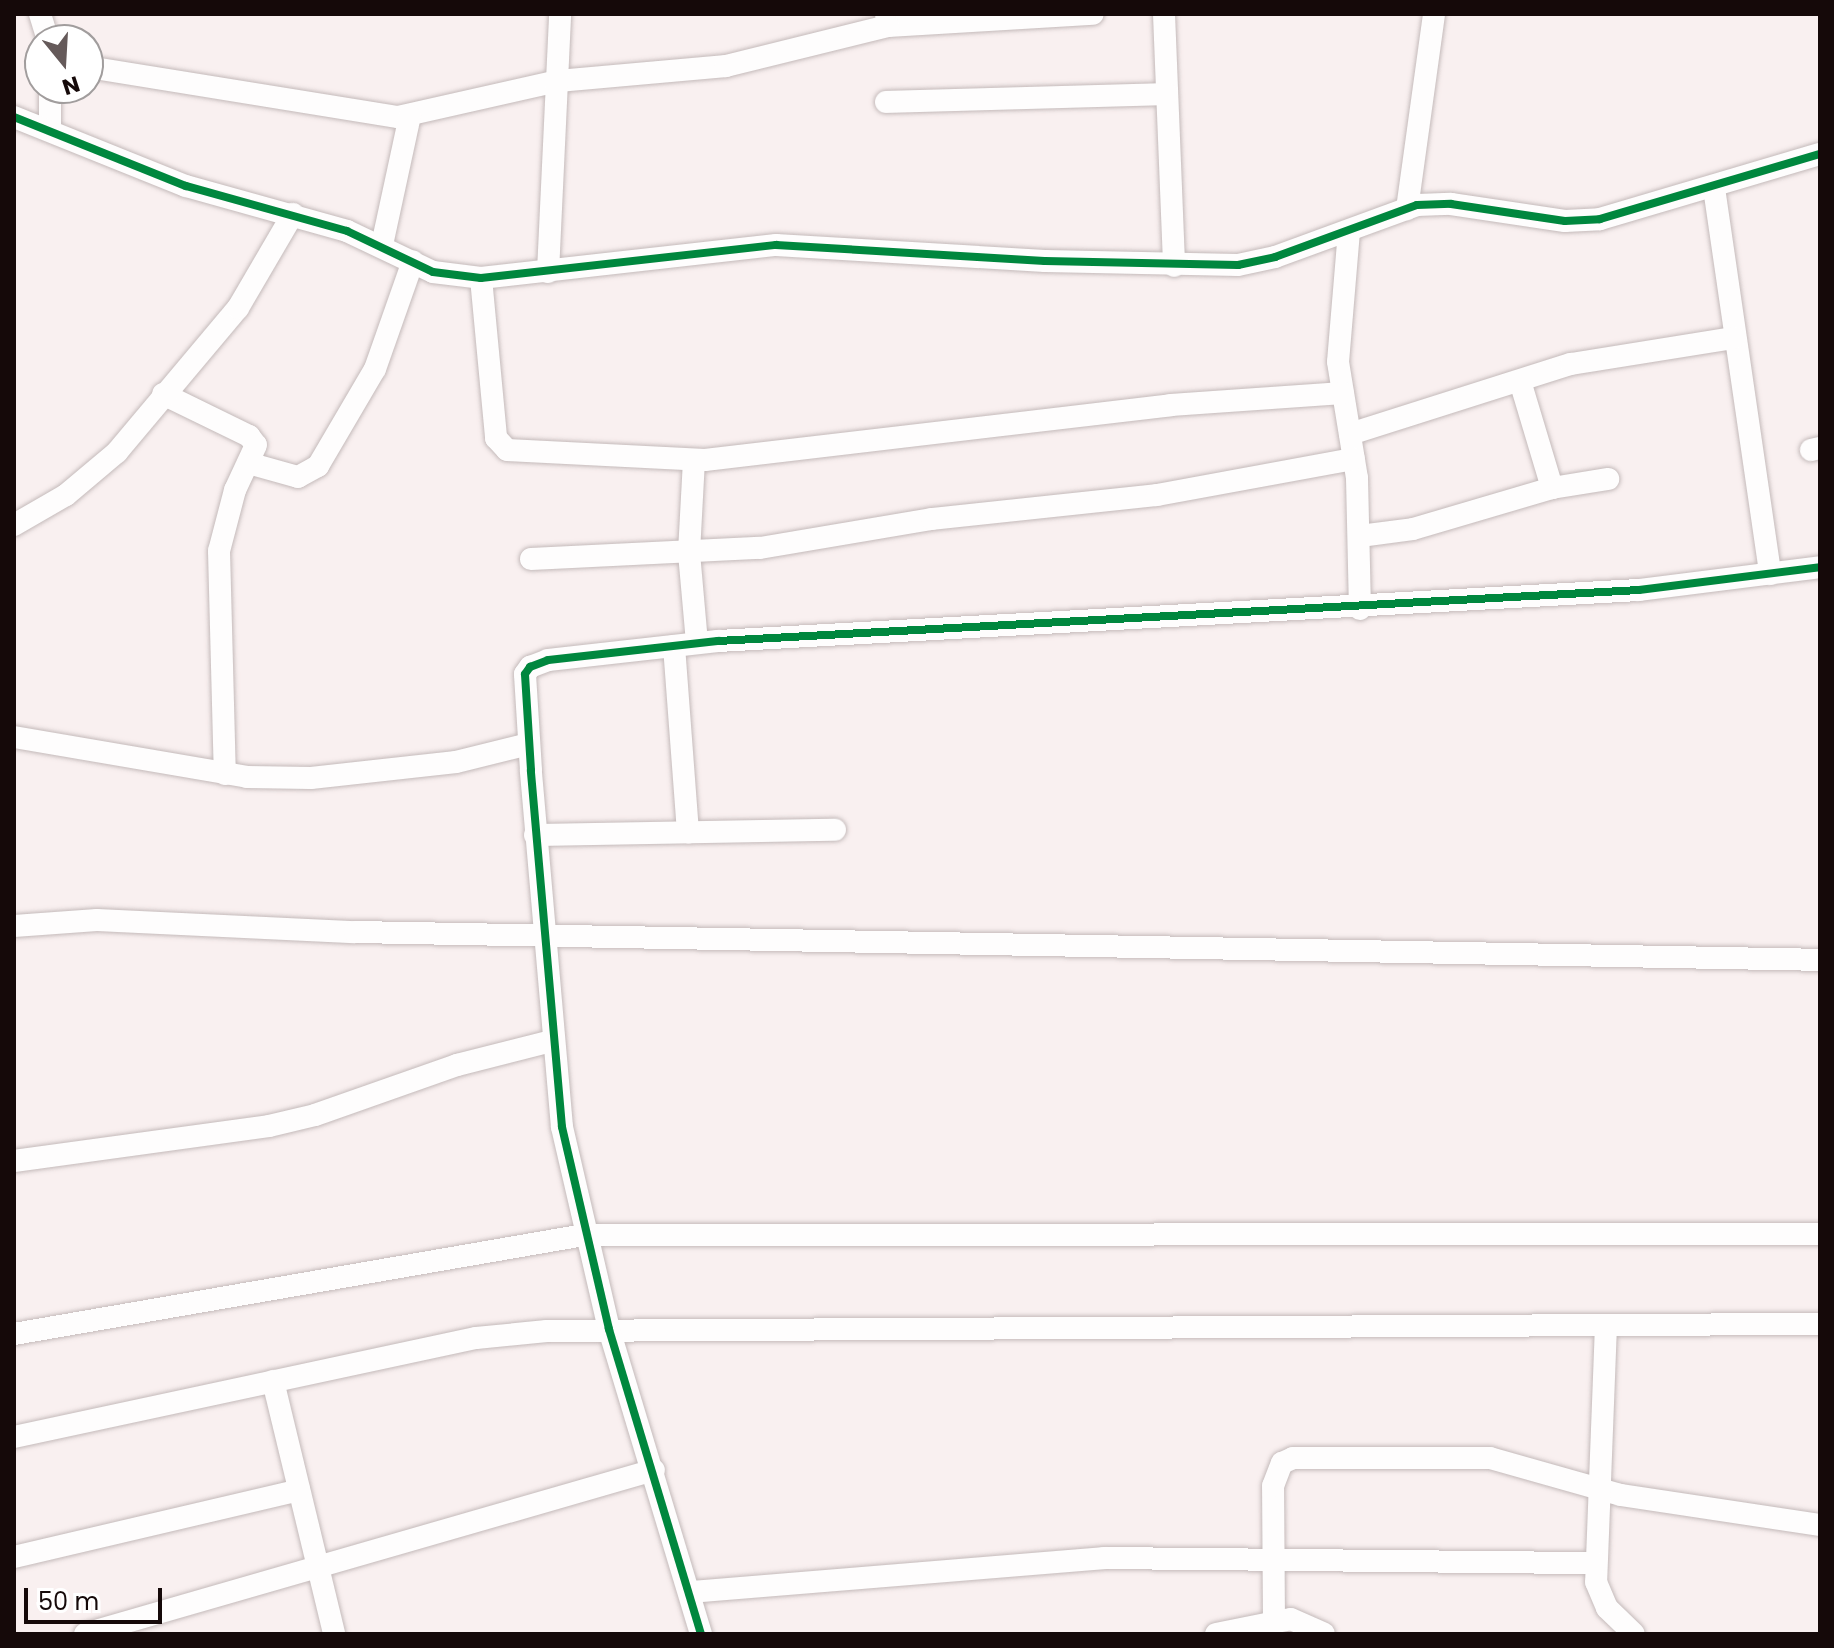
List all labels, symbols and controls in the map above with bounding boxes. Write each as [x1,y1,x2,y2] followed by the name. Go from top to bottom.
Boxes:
[24,24,104,104] north arrow
[58,68,84,103] text: N
[28,1572,166,1622] scale bar
[38,1585,99,1618] text: 50 m

